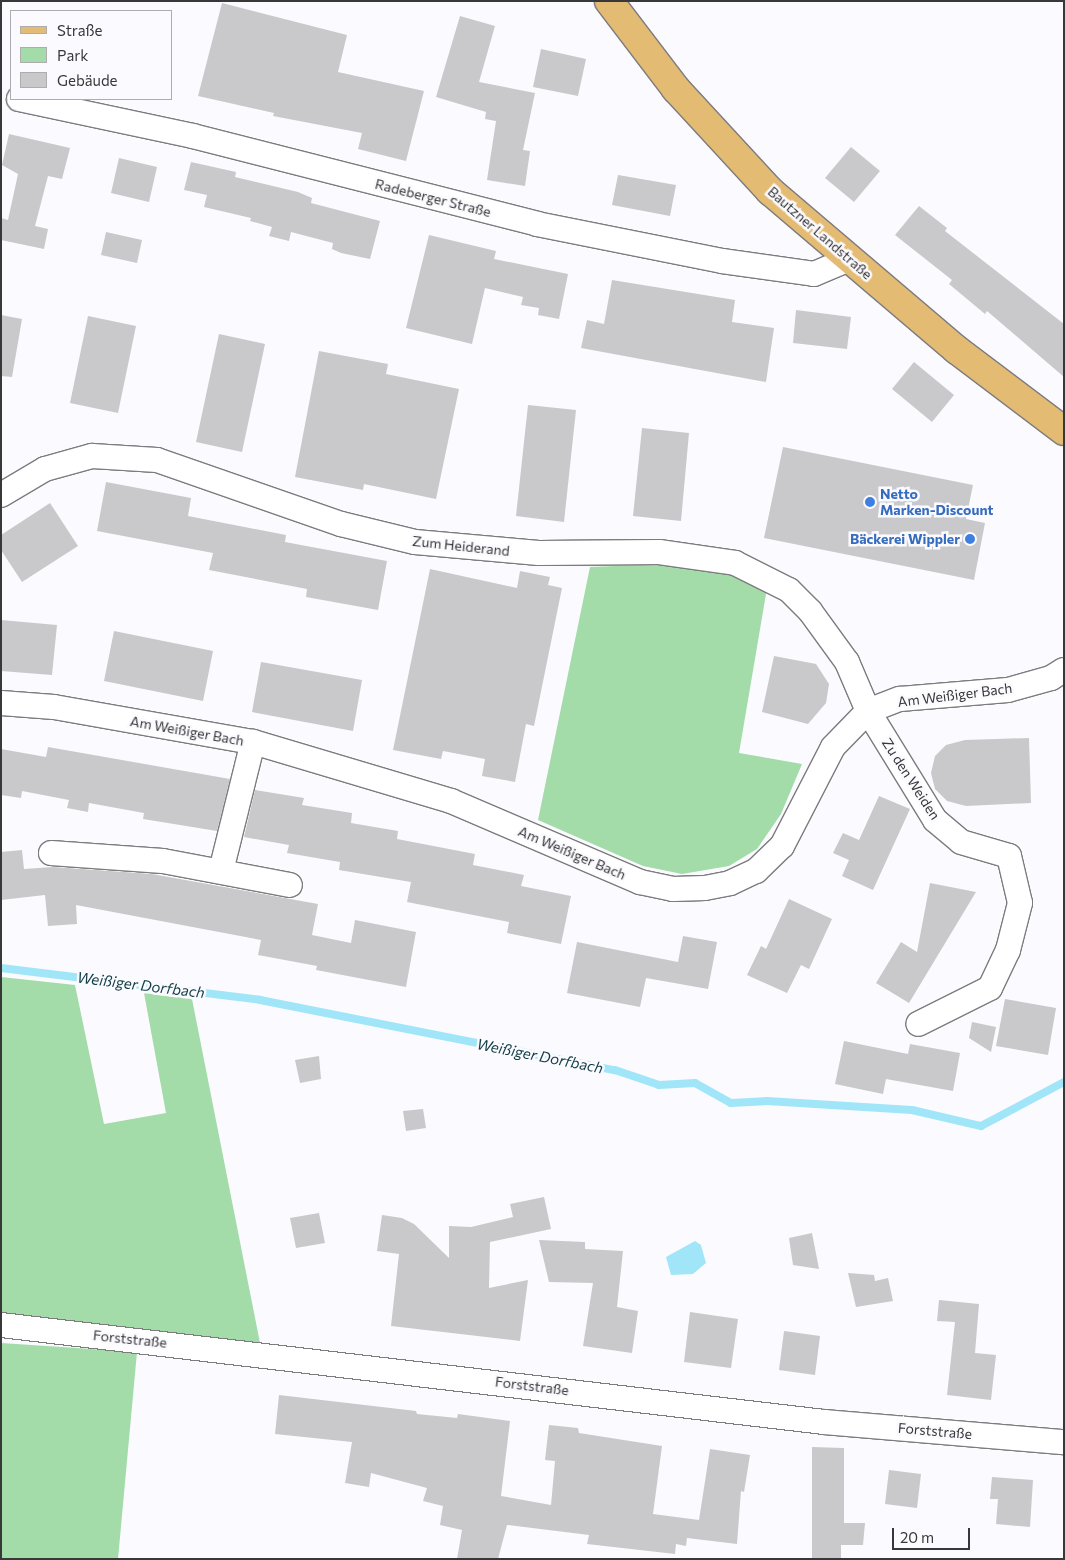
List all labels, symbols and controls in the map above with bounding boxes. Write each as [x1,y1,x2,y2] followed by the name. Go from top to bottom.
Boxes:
[10,10,172,100] legend
[57,21,103,39] text: Straße
[57,46,88,64] text: Park
[57,71,118,89] text: Gebäude
[373,175,493,221] street label: Radeberger Straße
[764,183,876,283] street label: Bautzner Landstraße
[880,486,993,518] place label: Netto Marken-Discount
[864,496,876,508] marker: Netto Marken-Discount
[850,531,960,547] place label: Bäckerei Wippler
[411,533,511,559] street label: Zum Heiderand
[964,533,976,545] marker: Bäckerei Wippler
[897,680,1013,710] street label: Am Weißiger Bach
[129,713,245,749] street label: Am Weißiger Bach
[878,735,944,823] street label: Zu den Weiden
[516,823,628,883] street label: Am Weißiger Bach
[76,968,206,1002] water label: Weißiger Dorfbach
[475,1035,605,1077] water label: Weißiger Dorfbach
[92,1327,168,1351] street label: Forststraße
[494,1373,570,1399] street label: Forststraße
[897,1419,973,1443] street label: Forststraße
[895,1518,972,1550] scale bar
[900,1528,934,1546] text: 20 m

